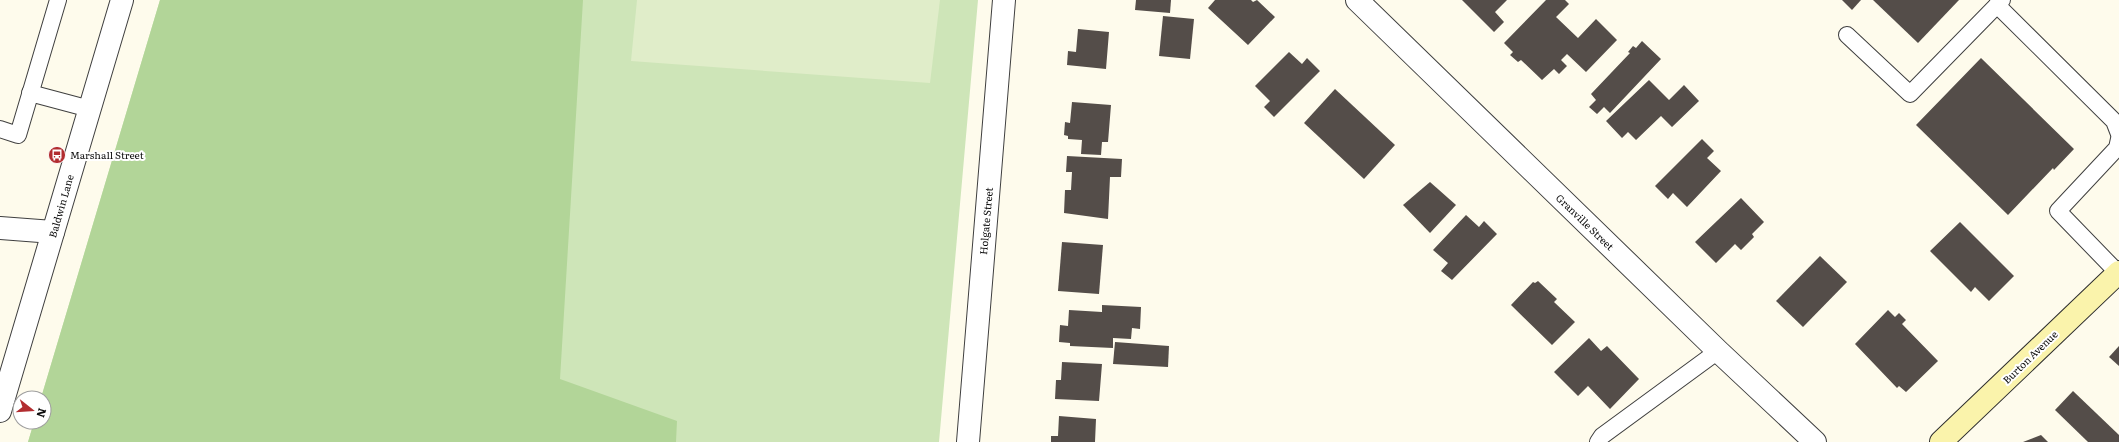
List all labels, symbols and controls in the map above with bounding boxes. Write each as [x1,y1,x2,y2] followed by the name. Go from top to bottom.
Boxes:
[47,145,67,165] bus stop icon: Marshall Street
[70,147,144,162] place label: Marshall Street
[44,172,77,239] street label: Baldwin Lane
[975,187,996,255] street label: Holgate Street
[1553,190,1618,253] street label: Granville Street
[1999,327,2060,387] street label: Burton Avenue
[12,390,52,430] north arrow
[34,406,52,420] text: N

